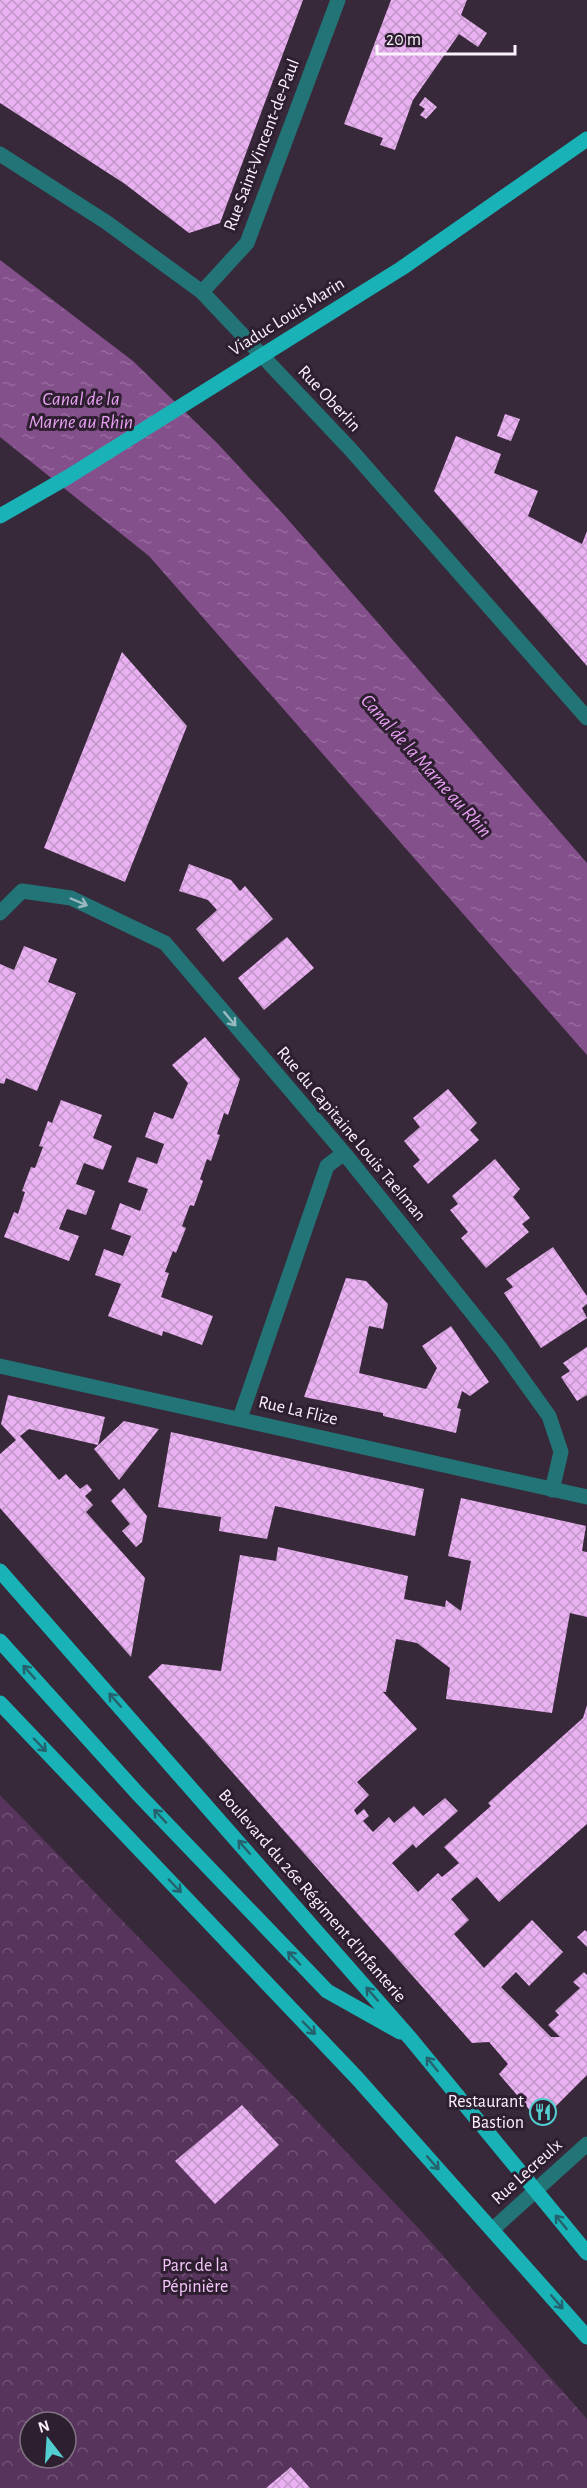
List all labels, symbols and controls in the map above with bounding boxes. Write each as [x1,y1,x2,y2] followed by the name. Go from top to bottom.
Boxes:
[377,18,515,56] scale bar
[386,31,421,49] text: 20 m
[221,57,303,233] street label: Rue Saint-Vincent-de-Paul
[226,274,348,360] street label: Viaduc Louis Marin
[294,363,364,435] street label: Rue Oberlin
[29,389,133,432] water label: Canal de la Marne au Rhin
[357,691,495,841] water label: Canal de la Marne au Rhin
[69,897,88,908] one-way arrow
[223,1011,237,1026] one-way arrow
[273,1043,429,1225] street label: Rue du Capitaine Louis Taelman
[257,1393,339,1429] street label: Rue La Flize
[22,1665,36,1680] one-way arrow
[108,1693,122,1708] one-way arrow
[33,1738,48,1753] one-way arrow
[215,1786,409,2006] street label: Boulevard du 26e Régiment d'Infanterie
[152,1809,167,1824] one-way arrow
[237,1839,250,1855] one-way arrow
[168,1879,182,1894] one-way arrow
[287,1950,302,1965] one-way arrow
[365,1987,379,2002] one-way arrow
[302,2020,316,2035] one-way arrow
[425,2056,438,2072] one-way arrow
[448,2093,524,2132] place label: Restaurant Bastion
[528,2097,558,2127] restaurant icon: Restaurant Bastion
[488,2136,566,2208] street label: Rue Lecreulx
[426,2155,440,2170] one-way arrow
[554,2215,568,2230] one-way arrow
[162,2257,228,2296] park label: Parc de la Pépinière
[550,2294,564,2309] one-way arrow
[18,2410,78,2470] north arrow
[36,2417,52,2436] text: N

